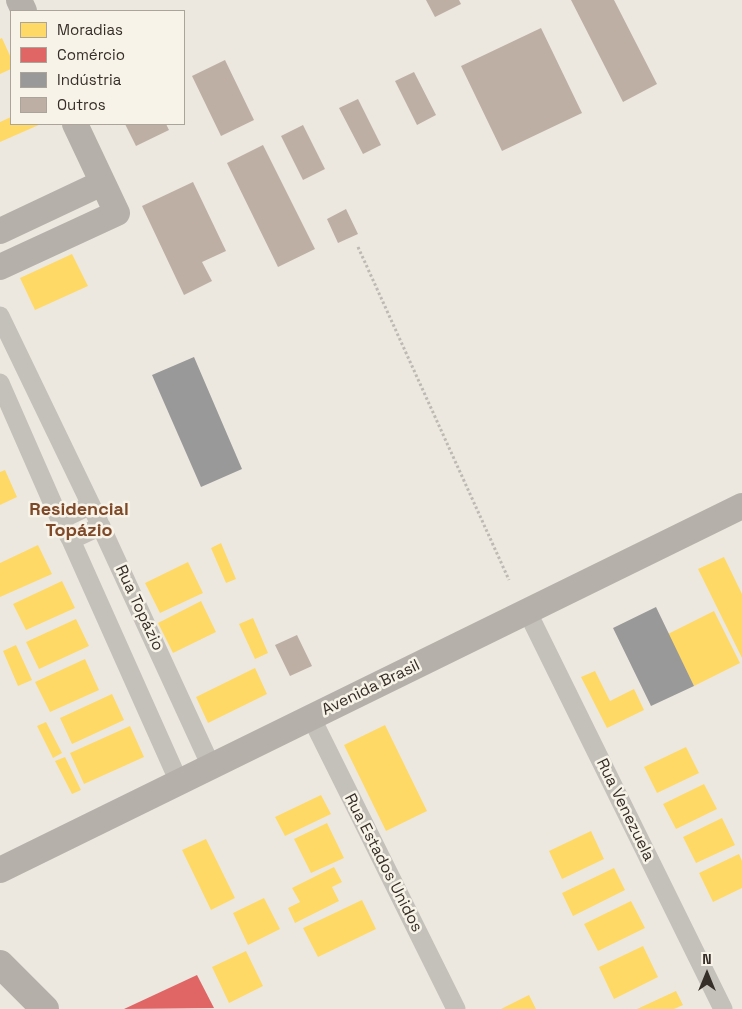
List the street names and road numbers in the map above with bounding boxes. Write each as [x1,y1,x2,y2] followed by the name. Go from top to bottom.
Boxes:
[111,562,167,654] street label: Rua Topázio
[319,656,423,720] street label: Avenida Brasil
[592,756,658,864] street label: Rua Venezuela
[340,791,426,935] street label: Rua Estados Unidos

